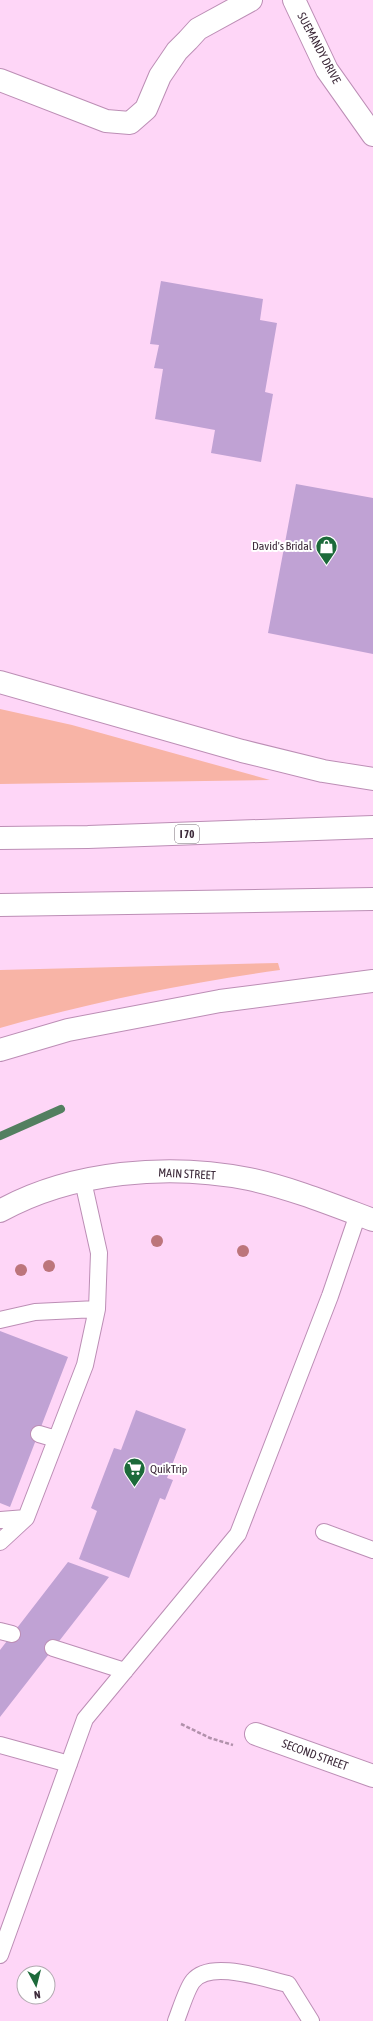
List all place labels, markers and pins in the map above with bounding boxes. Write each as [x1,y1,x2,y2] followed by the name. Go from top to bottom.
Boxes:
[314,533,340,566] shop icon: David's Bridal
[252,539,313,553] place label: David's Bridal
[121,1456,147,1489] supermarket icon: QuikTrip
[150,1462,188,1476] place label: QuikTrip

